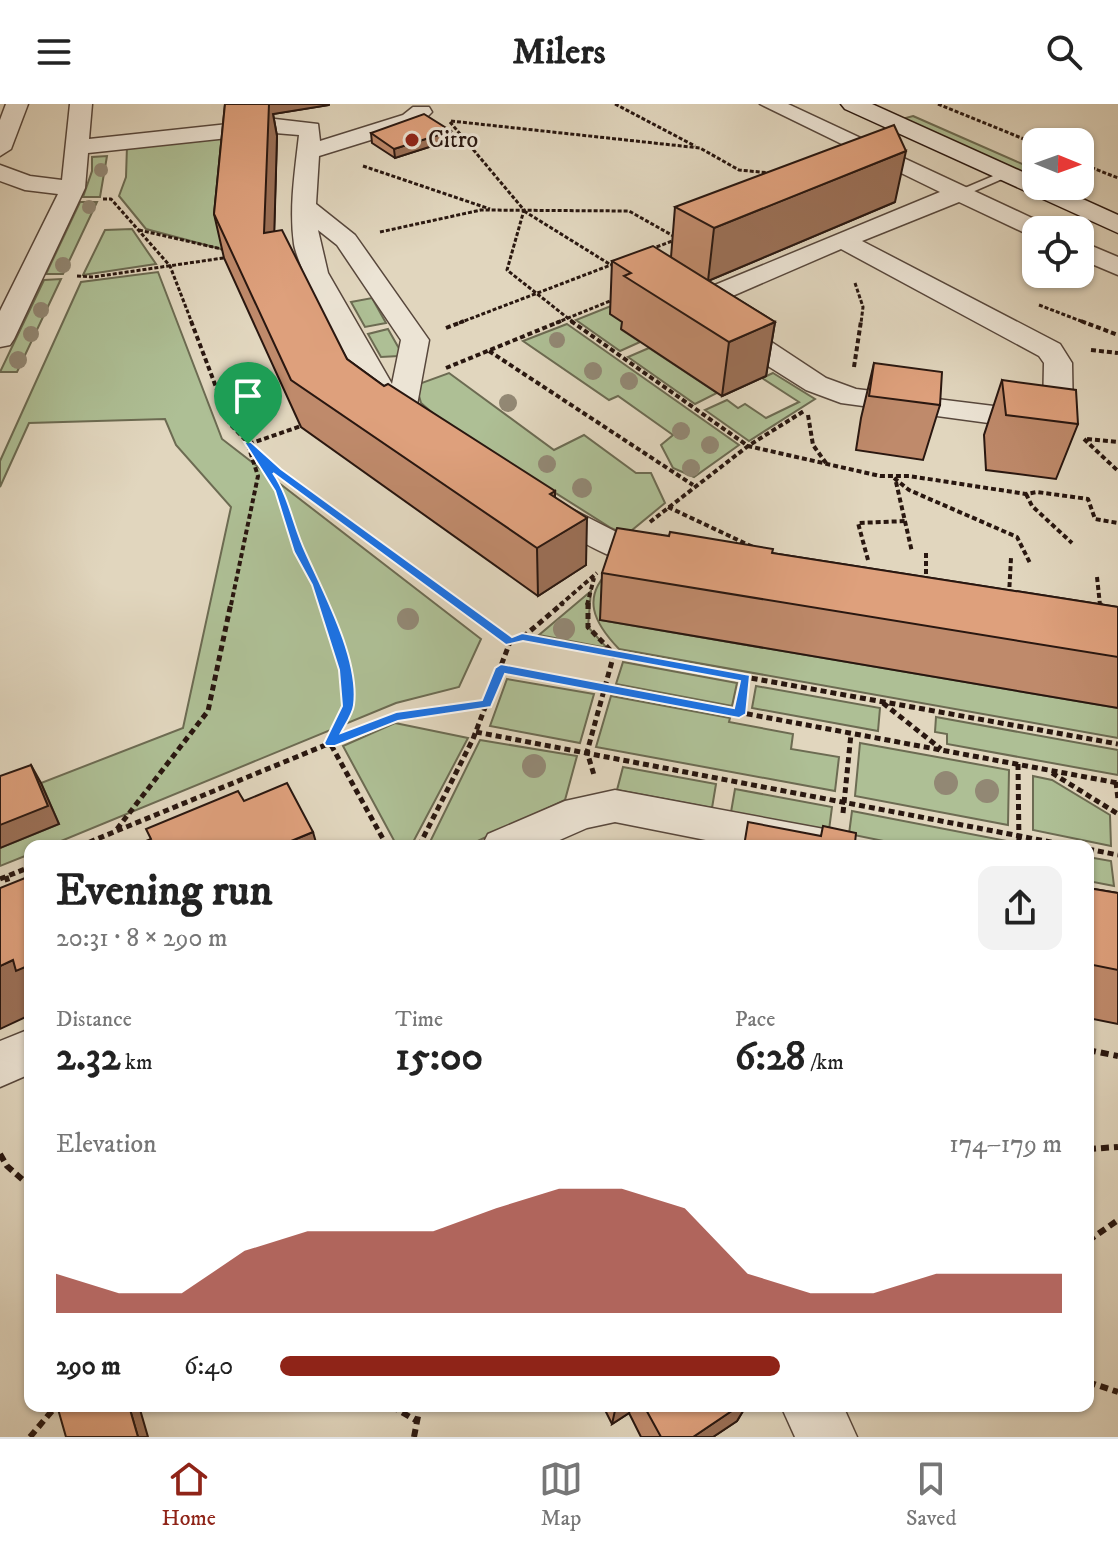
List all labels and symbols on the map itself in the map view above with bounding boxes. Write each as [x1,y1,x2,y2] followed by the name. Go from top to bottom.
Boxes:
[428,125,478,155] place label: Citro
[1022,128,1094,200] north arrow
[403,131,421,149] marker: Citro
[214,362,282,444] pin

